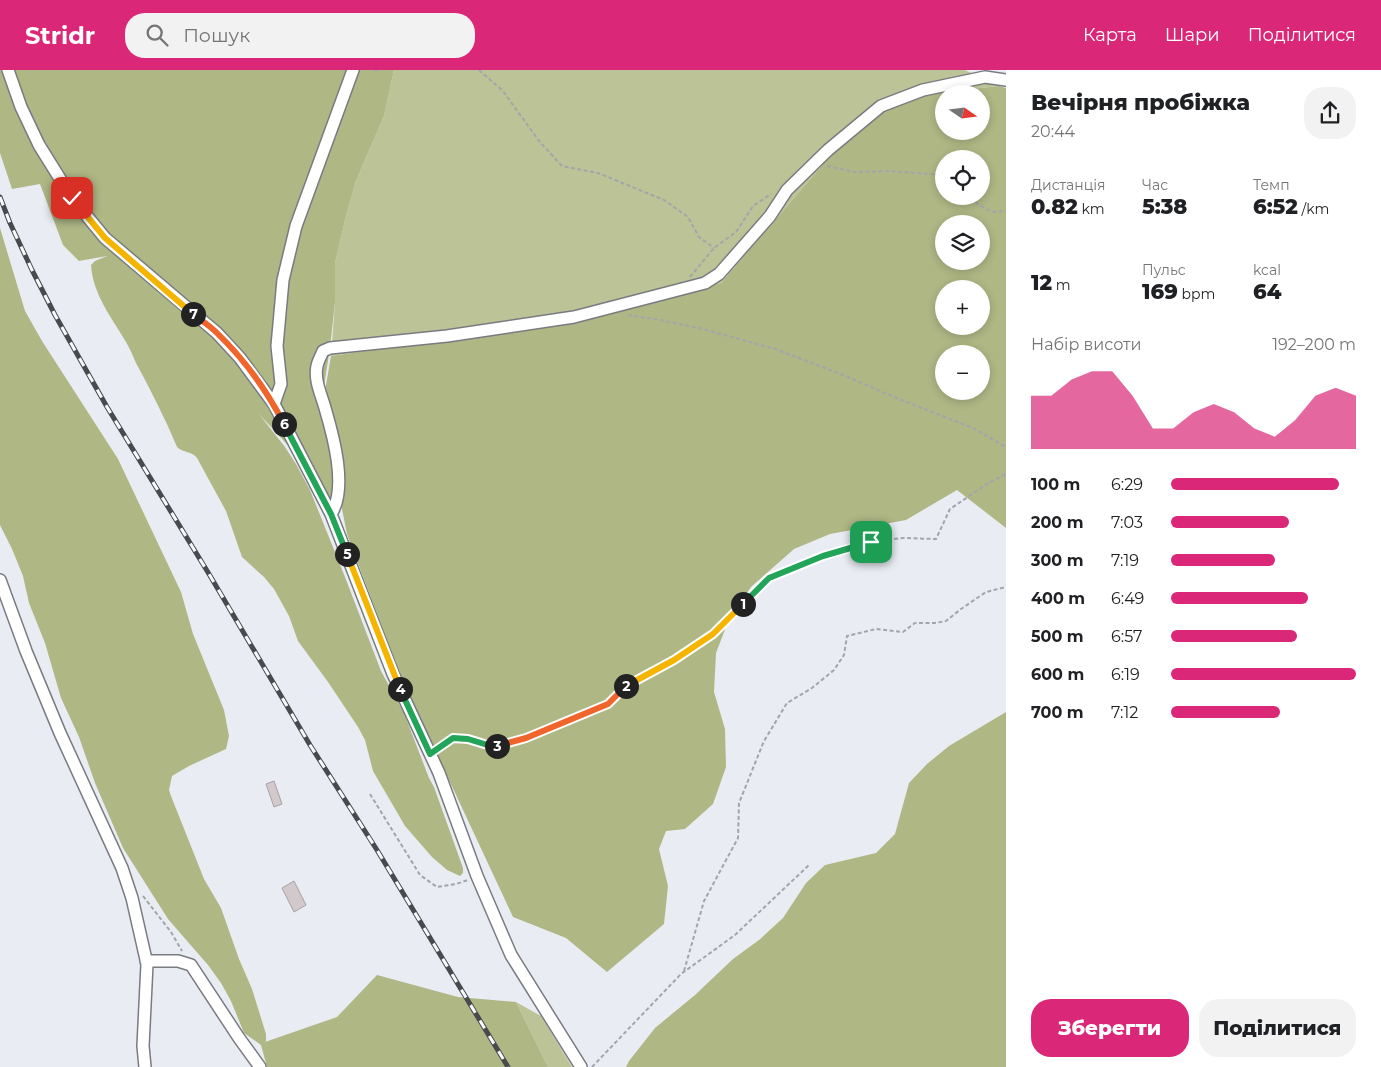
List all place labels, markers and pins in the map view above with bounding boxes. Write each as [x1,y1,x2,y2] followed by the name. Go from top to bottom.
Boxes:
[51,177,93,219] pin
[180,302,206,326] pin: 7
[272,412,296,436] pin: 6
[850,521,892,563] pin
[334,542,360,566] pin: 5
[730,592,756,616] pin: 1
[614,674,638,698] pin: 2
[388,676,412,702] pin: 4
[484,734,510,758] pin: 3

